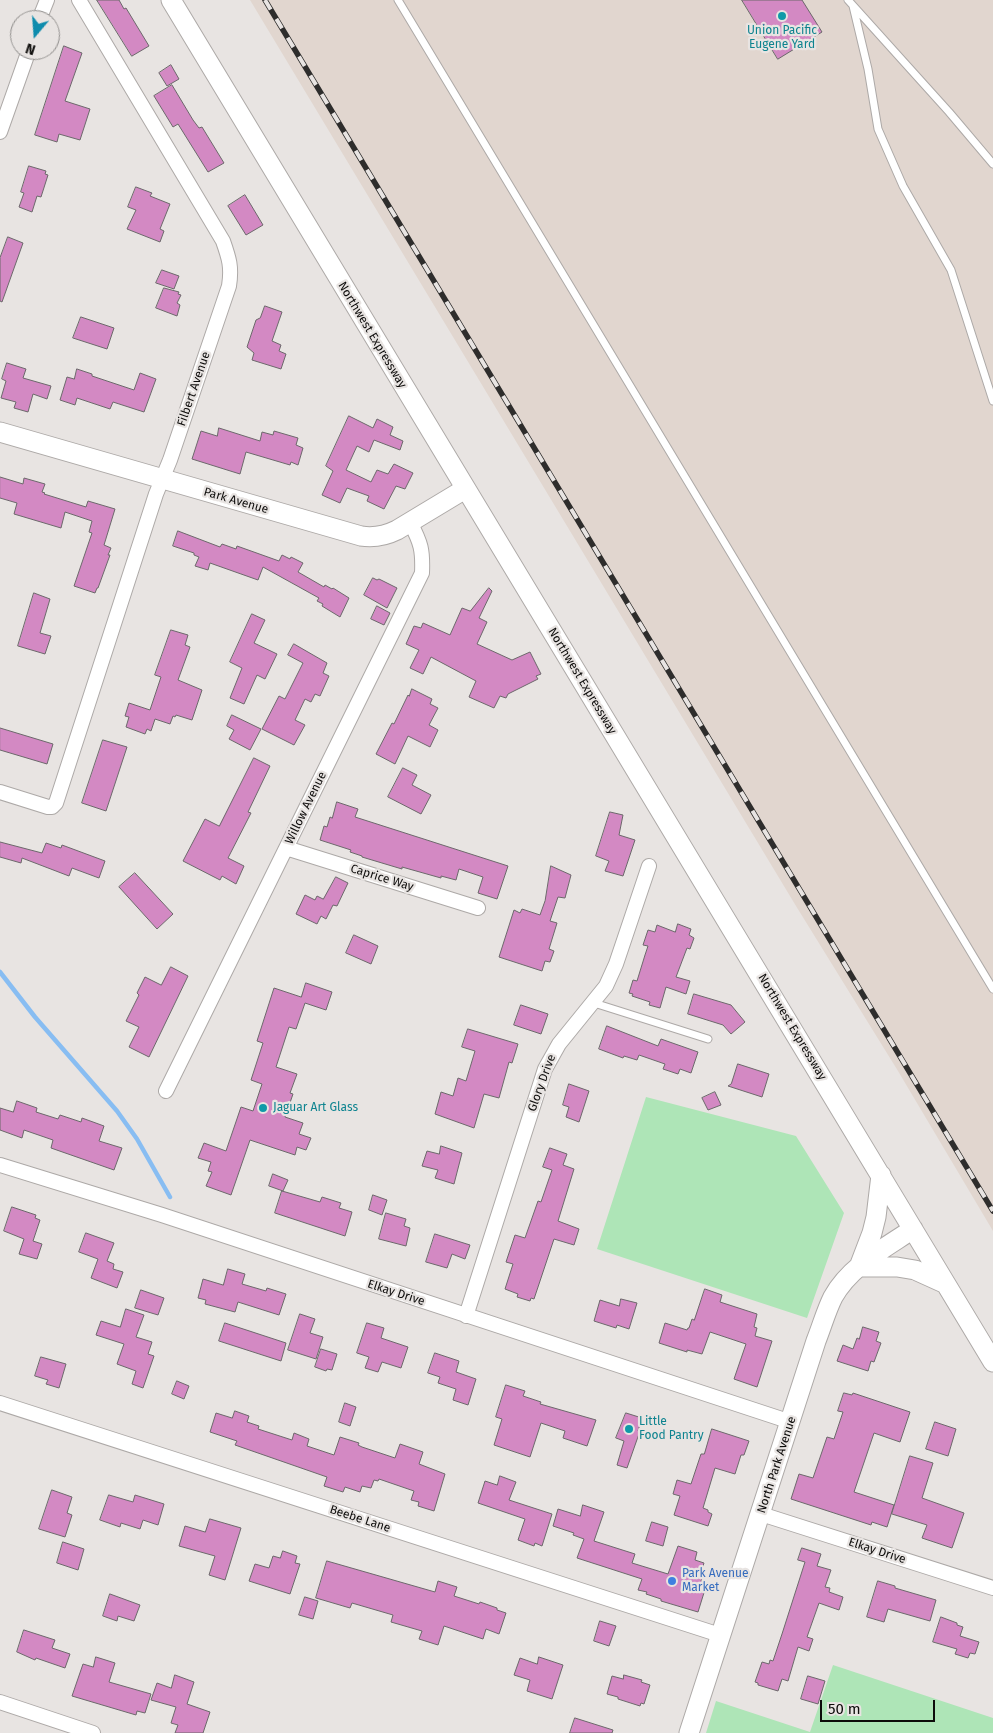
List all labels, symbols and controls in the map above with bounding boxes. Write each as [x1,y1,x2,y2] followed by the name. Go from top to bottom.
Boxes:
[10,10,60,60] north arrow
[776,10,788,22] marker: Union Pacific Eugene Yard
[747,24,817,52] place label: Union Pacific Eugene Yard
[23,39,38,58] text: N
[335,279,409,391] street label: Northwest Expressway
[174,350,214,428] street label: Filbert Avenue
[202,485,270,517] street label: Park Avenue
[545,625,619,737] street label: Northwest Expressway
[282,769,330,847] street label: Willow Avenue
[349,862,415,894] street label: Caprice Way
[755,971,829,1083] street label: Northwest Expressway
[525,1052,559,1114] street label: Glory Drive
[273,1101,358,1115] place label: Jaguar Art Glass
[257,1102,269,1114] marker: Jaguar Art Glass
[366,1277,426,1309] street label: Elkay Drive
[639,1415,704,1443] place label: Little Food Pantry
[755,1415,799,1515] street label: North Park Avenue
[623,1423,635,1435] marker: Little Food Pantry
[328,1502,392,1536] street label: Beebe Lane
[847,1535,907,1567] street label: Elkay Drive
[682,1567,749,1595] place label: Park Avenue Market
[666,1575,678,1587] marker: Park Avenue Market
[823,1690,938,1722] scale bar
[828,1700,861,1718] text: 50 m

